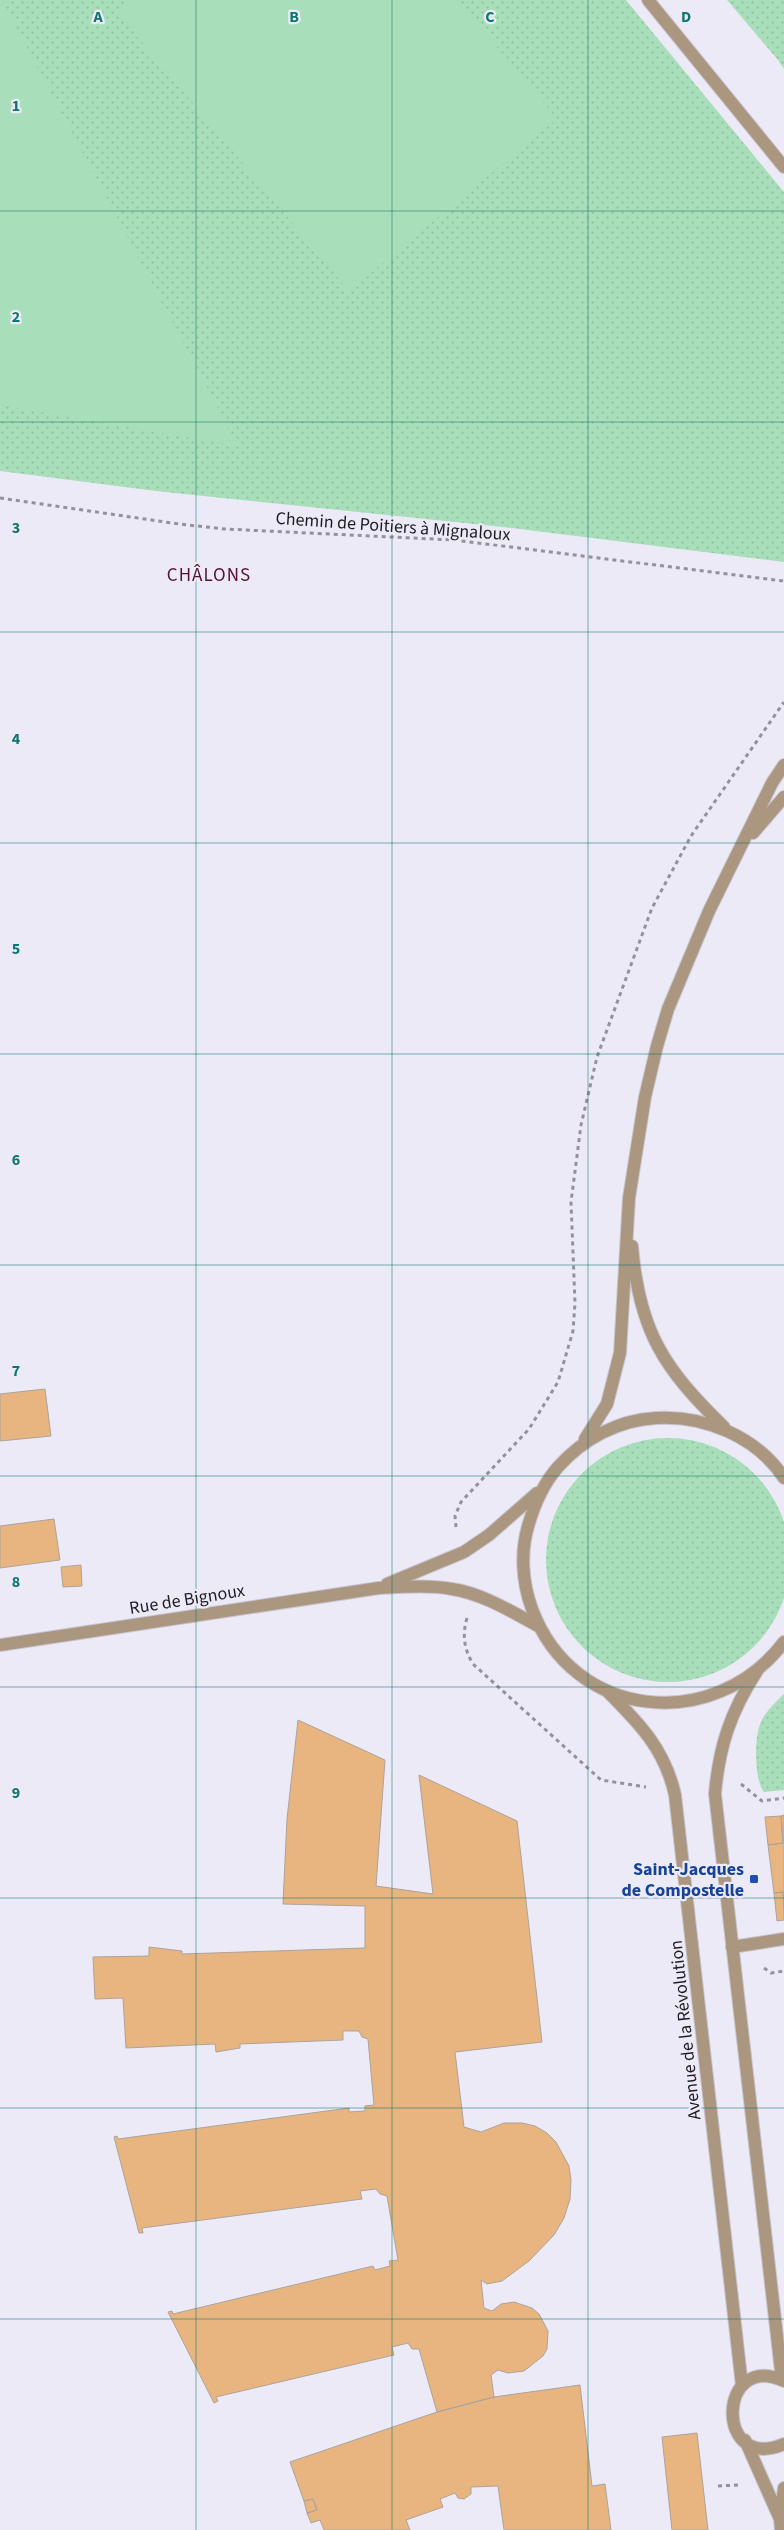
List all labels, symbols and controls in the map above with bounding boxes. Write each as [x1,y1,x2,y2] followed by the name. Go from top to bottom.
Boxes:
[92,6,103,28] text: A
[289,6,299,28] text: B
[485,6,495,28] text: C
[681,6,691,28] text: D
[12,95,20,117] text: 1
[12,306,20,328] text: 2
[275,506,511,547] street label: Chemin de Poitiers à Mignaloux
[12,517,20,539] text: 3
[167,562,251,589] district label: CHÂLONS
[12,728,21,750] text: 4
[12,938,20,960] text: 5
[12,1149,20,1171] text: 6
[12,1360,20,1382] text: 7
[12,1571,20,1593] text: 8
[128,1578,247,1621] street label: Rue de Bignoux
[12,1782,20,1804] text: 9
[622,1857,744,1903] place label: Saint-Jacques de Compostelle
[748,1873,760,1885] marker: Saint-Jacques de Compostelle
[664,1939,707,2121] street label: Avenue de la Révolution

